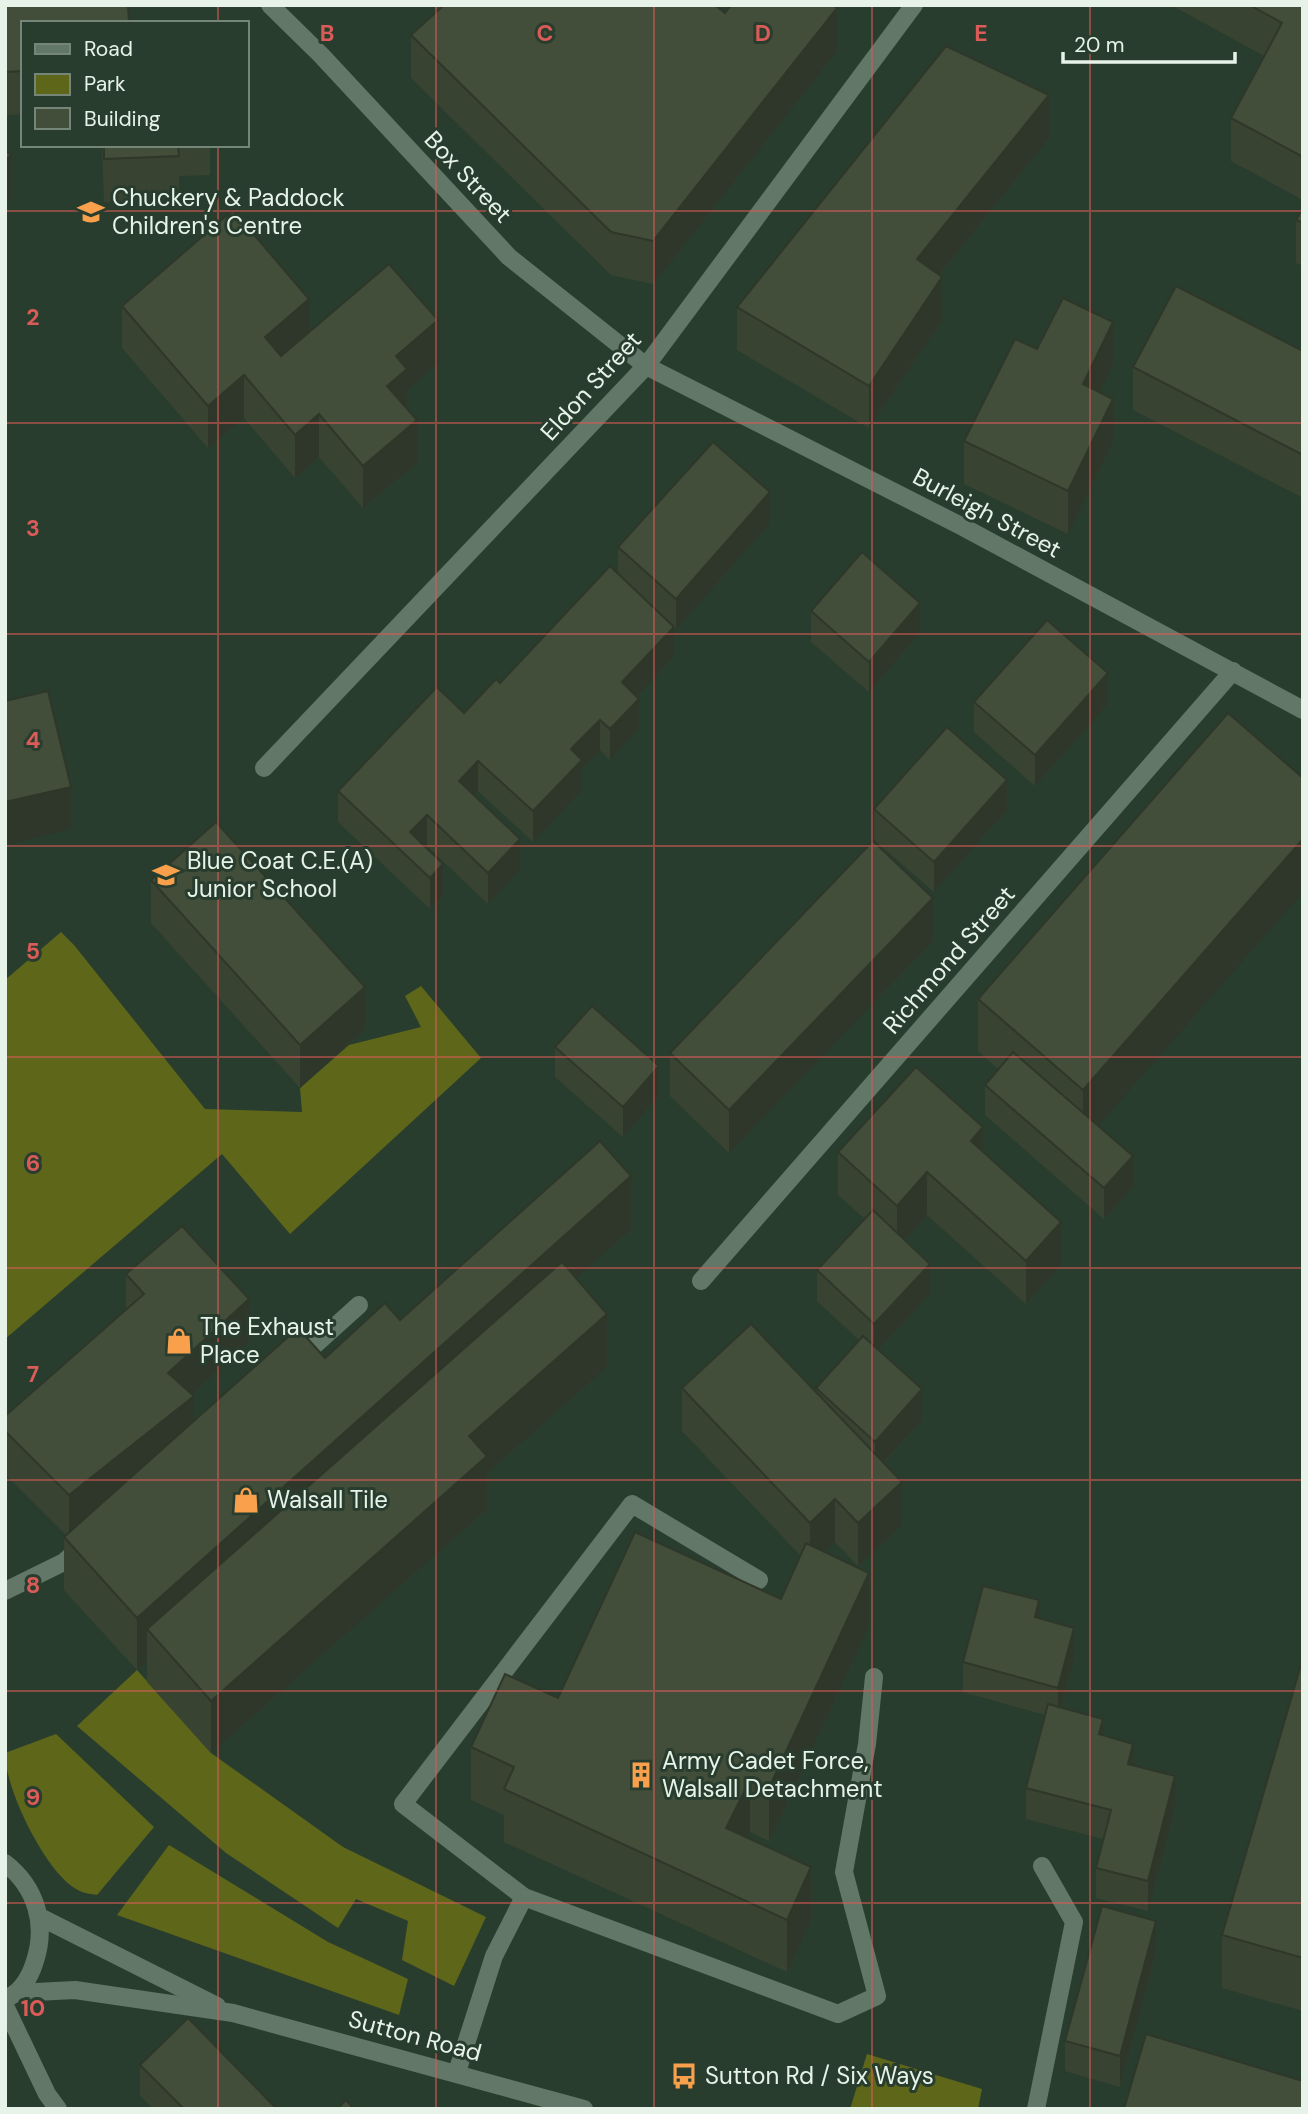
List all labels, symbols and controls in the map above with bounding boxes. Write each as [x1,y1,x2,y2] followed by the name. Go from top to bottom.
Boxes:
[320,18,334,48] text: B
[537,18,553,48] text: C
[755,18,771,48] text: D
[974,18,988,48] text: E
[21,21,248,147] legend
[1063,21,1234,65] scale bar
[1074,31,1125,59] text: 20 m
[84,35,133,63] text: Road
[84,70,126,98] text: Park
[84,105,161,133] text: Building
[418,124,519,229] street label: Box Street
[112,182,345,241] place label: Chuckery & Paddock Children's Centre
[76,197,106,227] school or university icon: Chuckery & Paddock Children's Centre
[26,302,40,332] text: 2
[533,325,648,447] street label: Eldon Street
[908,461,1067,565] street label: Burleigh Street
[26,513,40,543] text: 3
[26,725,41,755] text: 4
[187,845,373,904] place label: Blue Coat C.E.(A) Junior School
[151,860,181,890] school or university icon: Blue Coat C.E.(A) Junior School
[876,879,1021,1040] street label: Richmond Street
[26,936,40,966] text: 5
[26,1148,40,1178] text: 6
[200,1311,334,1370] place label: The Exhaust Place
[164,1326,194,1356] shop icon: The Exhaust Place
[27,1359,39,1389] text: 7
[267,1484,388,1515] place label: Walsall Tile
[231,1485,261,1515] shop icon: Walsall Tile
[26,1570,40,1600] text: 8
[662,1745,883,1804] place label: Army Cadet Force, Walsall Detachment
[626,1760,656,1790] building icon: Army Cadet Force, Walsall Detachment
[26,1782,40,1812] text: 9
[21,1993,45,2023] text: 10
[345,2003,485,2068] street label: Sutton Road
[705,2060,934,2091] place label: Sutton Rd / Six Ways
[669,2061,699,2091] bus stop icon: Sutton Rd / Six Ways

